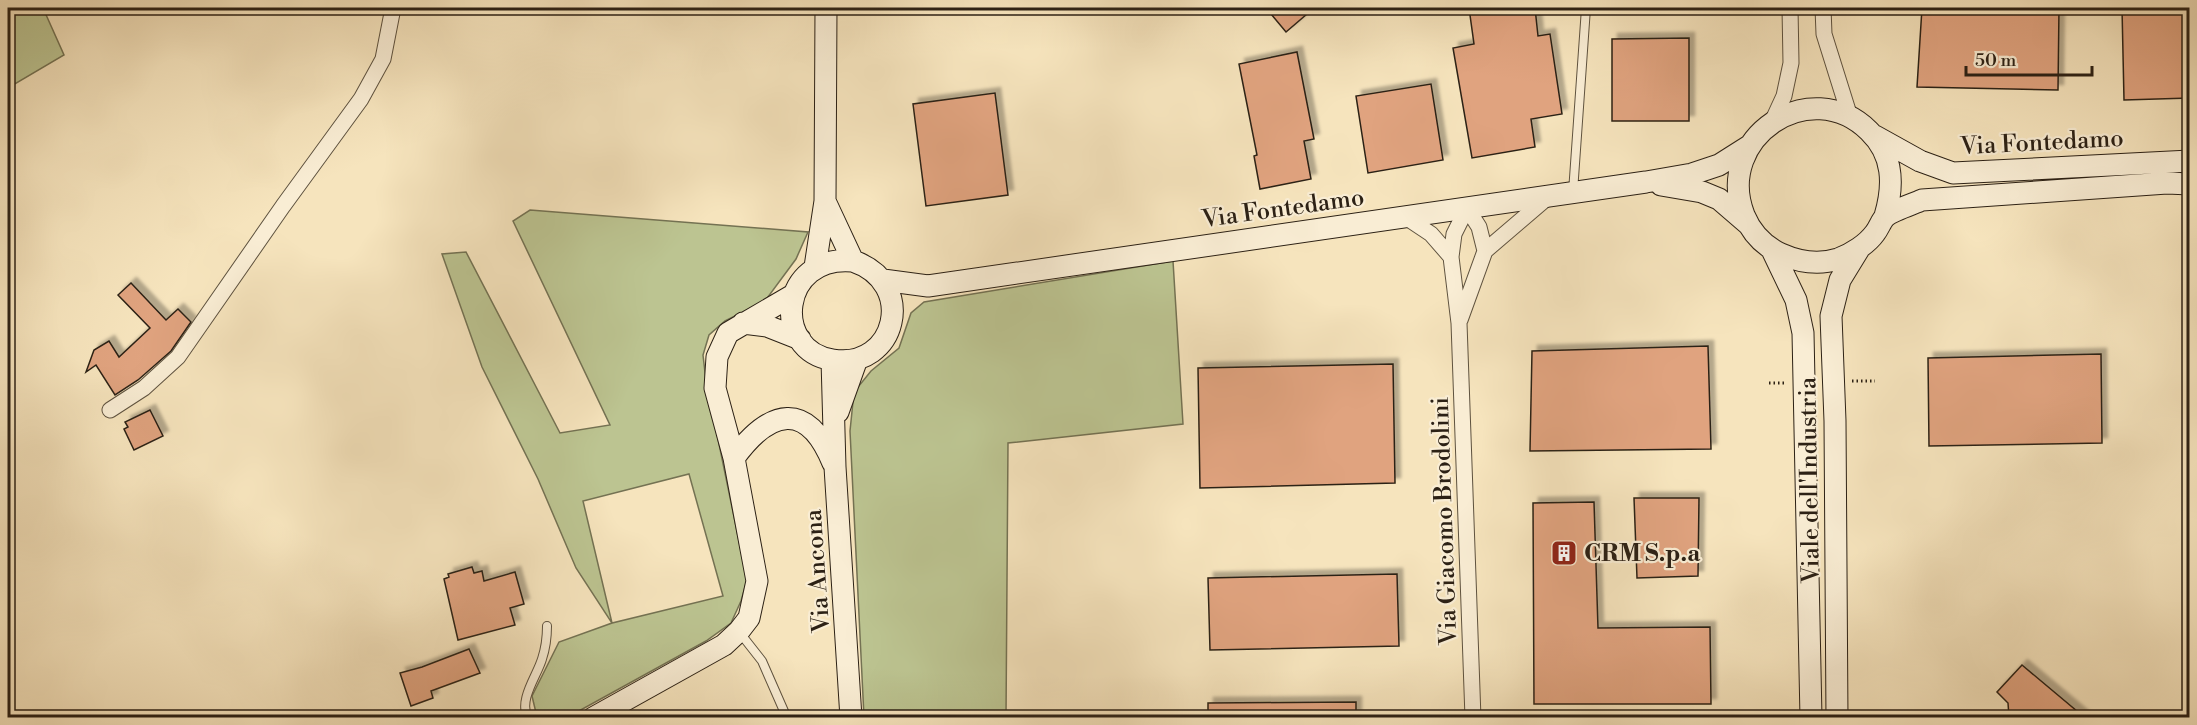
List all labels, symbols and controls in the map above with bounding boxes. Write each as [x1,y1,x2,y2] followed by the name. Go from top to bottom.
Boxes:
[1966,39,2092,77] scale bar
[1975,49,2017,72] text: 50 m
[1959,124,2124,162] street label: Via Fontedamo
[1199,183,1366,235] street label: Via Fontedamo
[1793,376,1827,584] street label: Viale dell'Industria
[1426,396,1464,647] street label: Via Giacomo Brodolini
[799,507,837,635] street label: Via Ancona
[1549,538,1579,568] building icon: CRM S.p.a
[1584,539,1701,569] place label: CRM S.p.a

